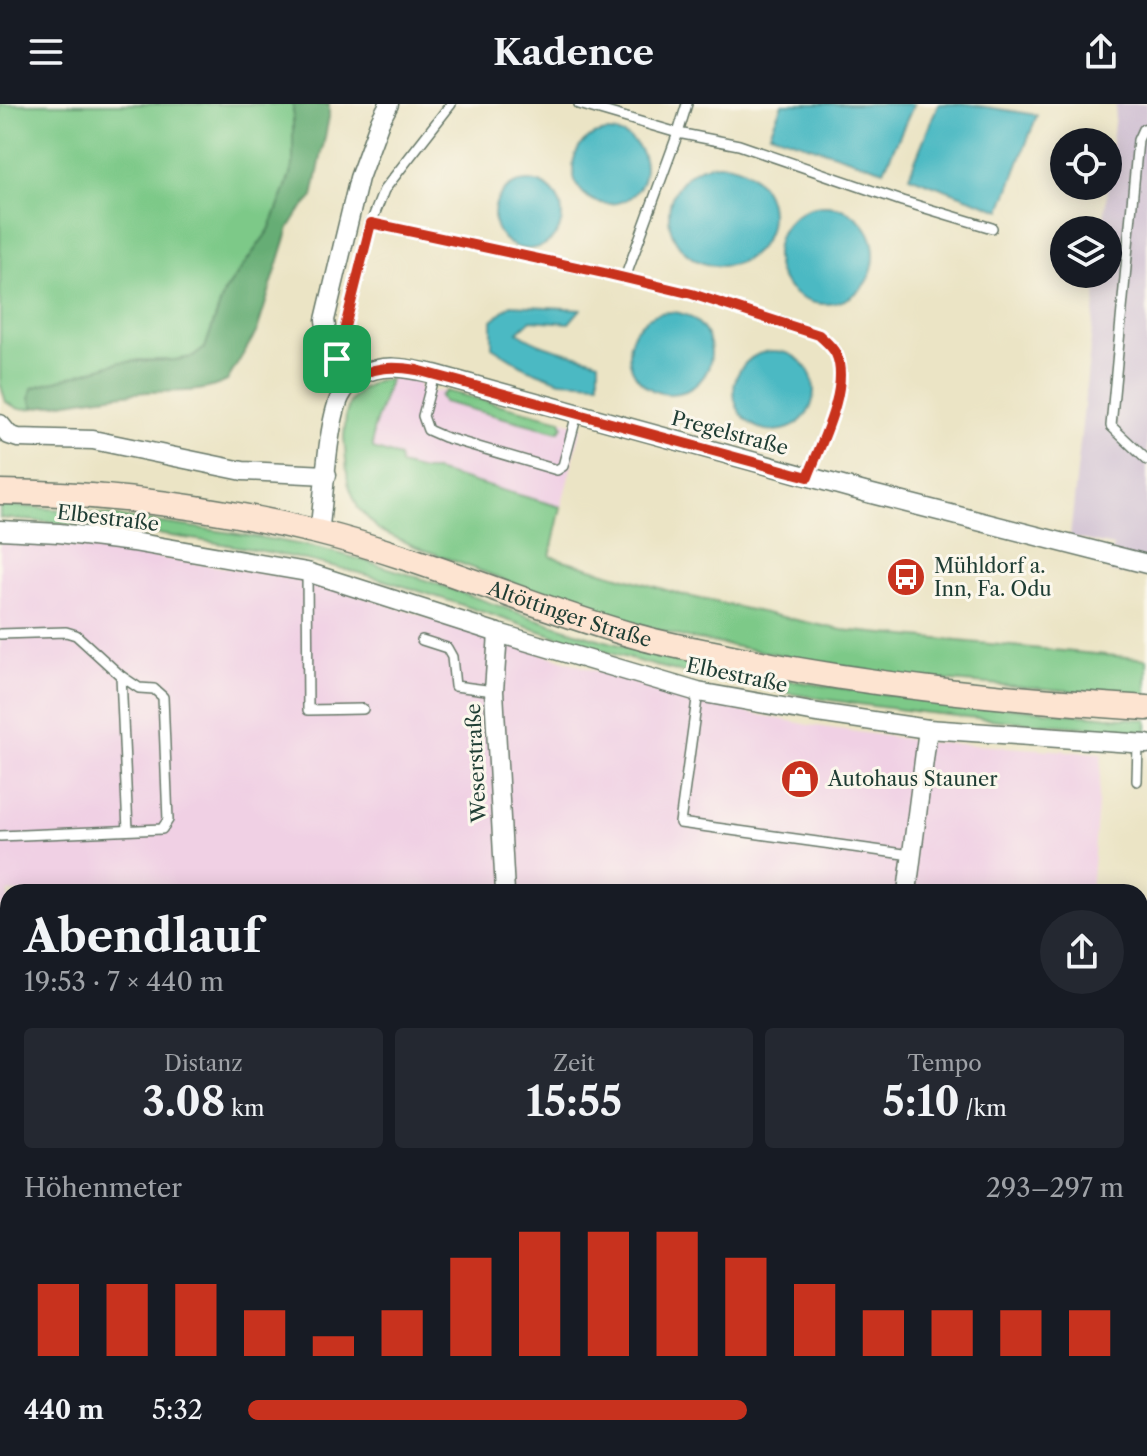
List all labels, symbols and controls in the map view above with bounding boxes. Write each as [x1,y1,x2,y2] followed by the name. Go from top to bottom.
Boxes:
[24,30,68,74] icon: menu
[493,30,654,74] text: Kadence
[1079,30,1123,74] icon: share
[1050,128,1122,288] map controls
[1050,128,1122,200] button: locate
[1050,216,1122,288] button: layers
[303,325,371,393] pin
[315,337,359,381] icon: arrive
[669,406,791,460] street label: Pregelstraße
[56,500,160,536] street label: Elbestraße
[934,554,1052,601] place label: Mühldorf a. Inn, Fa. Odu
[885,556,927,598] bus stop icon: Mühldorf a. Inn, Fa. Odu
[484,575,654,652] street label: Altöttinger Straße
[684,653,790,697] street label: Elbestraße
[461,703,491,824] street label: Weserstraße
[779,758,821,800] shop icon: Autohaus Stauner
[827,767,998,791] place label: Autohaus Stauner
[24,909,261,963] text: Abendlauf
[1040,910,1124,994] button: share
[24,966,224,998] text: 19:53 · 7 × 440 m
[164,1050,243,1077] text: Distanz
[553,1050,595,1077] text: Zeit
[908,1050,982,1077] text: Tempo
[142,1077,225,1126] text: 3.08
[526,1077,622,1126] text: 15:55
[883,1077,960,1126] text: 5:10
[225,1095,265,1122] text: km
[960,1095,1007,1122] text: /km
[24,1172,182,1204] text: Höhenmeter
[986,1172,1124,1204] text: 293–297 m
[24,1394,104,1426] text: 440 m
[152,1394,203,1426] text: 5:32

